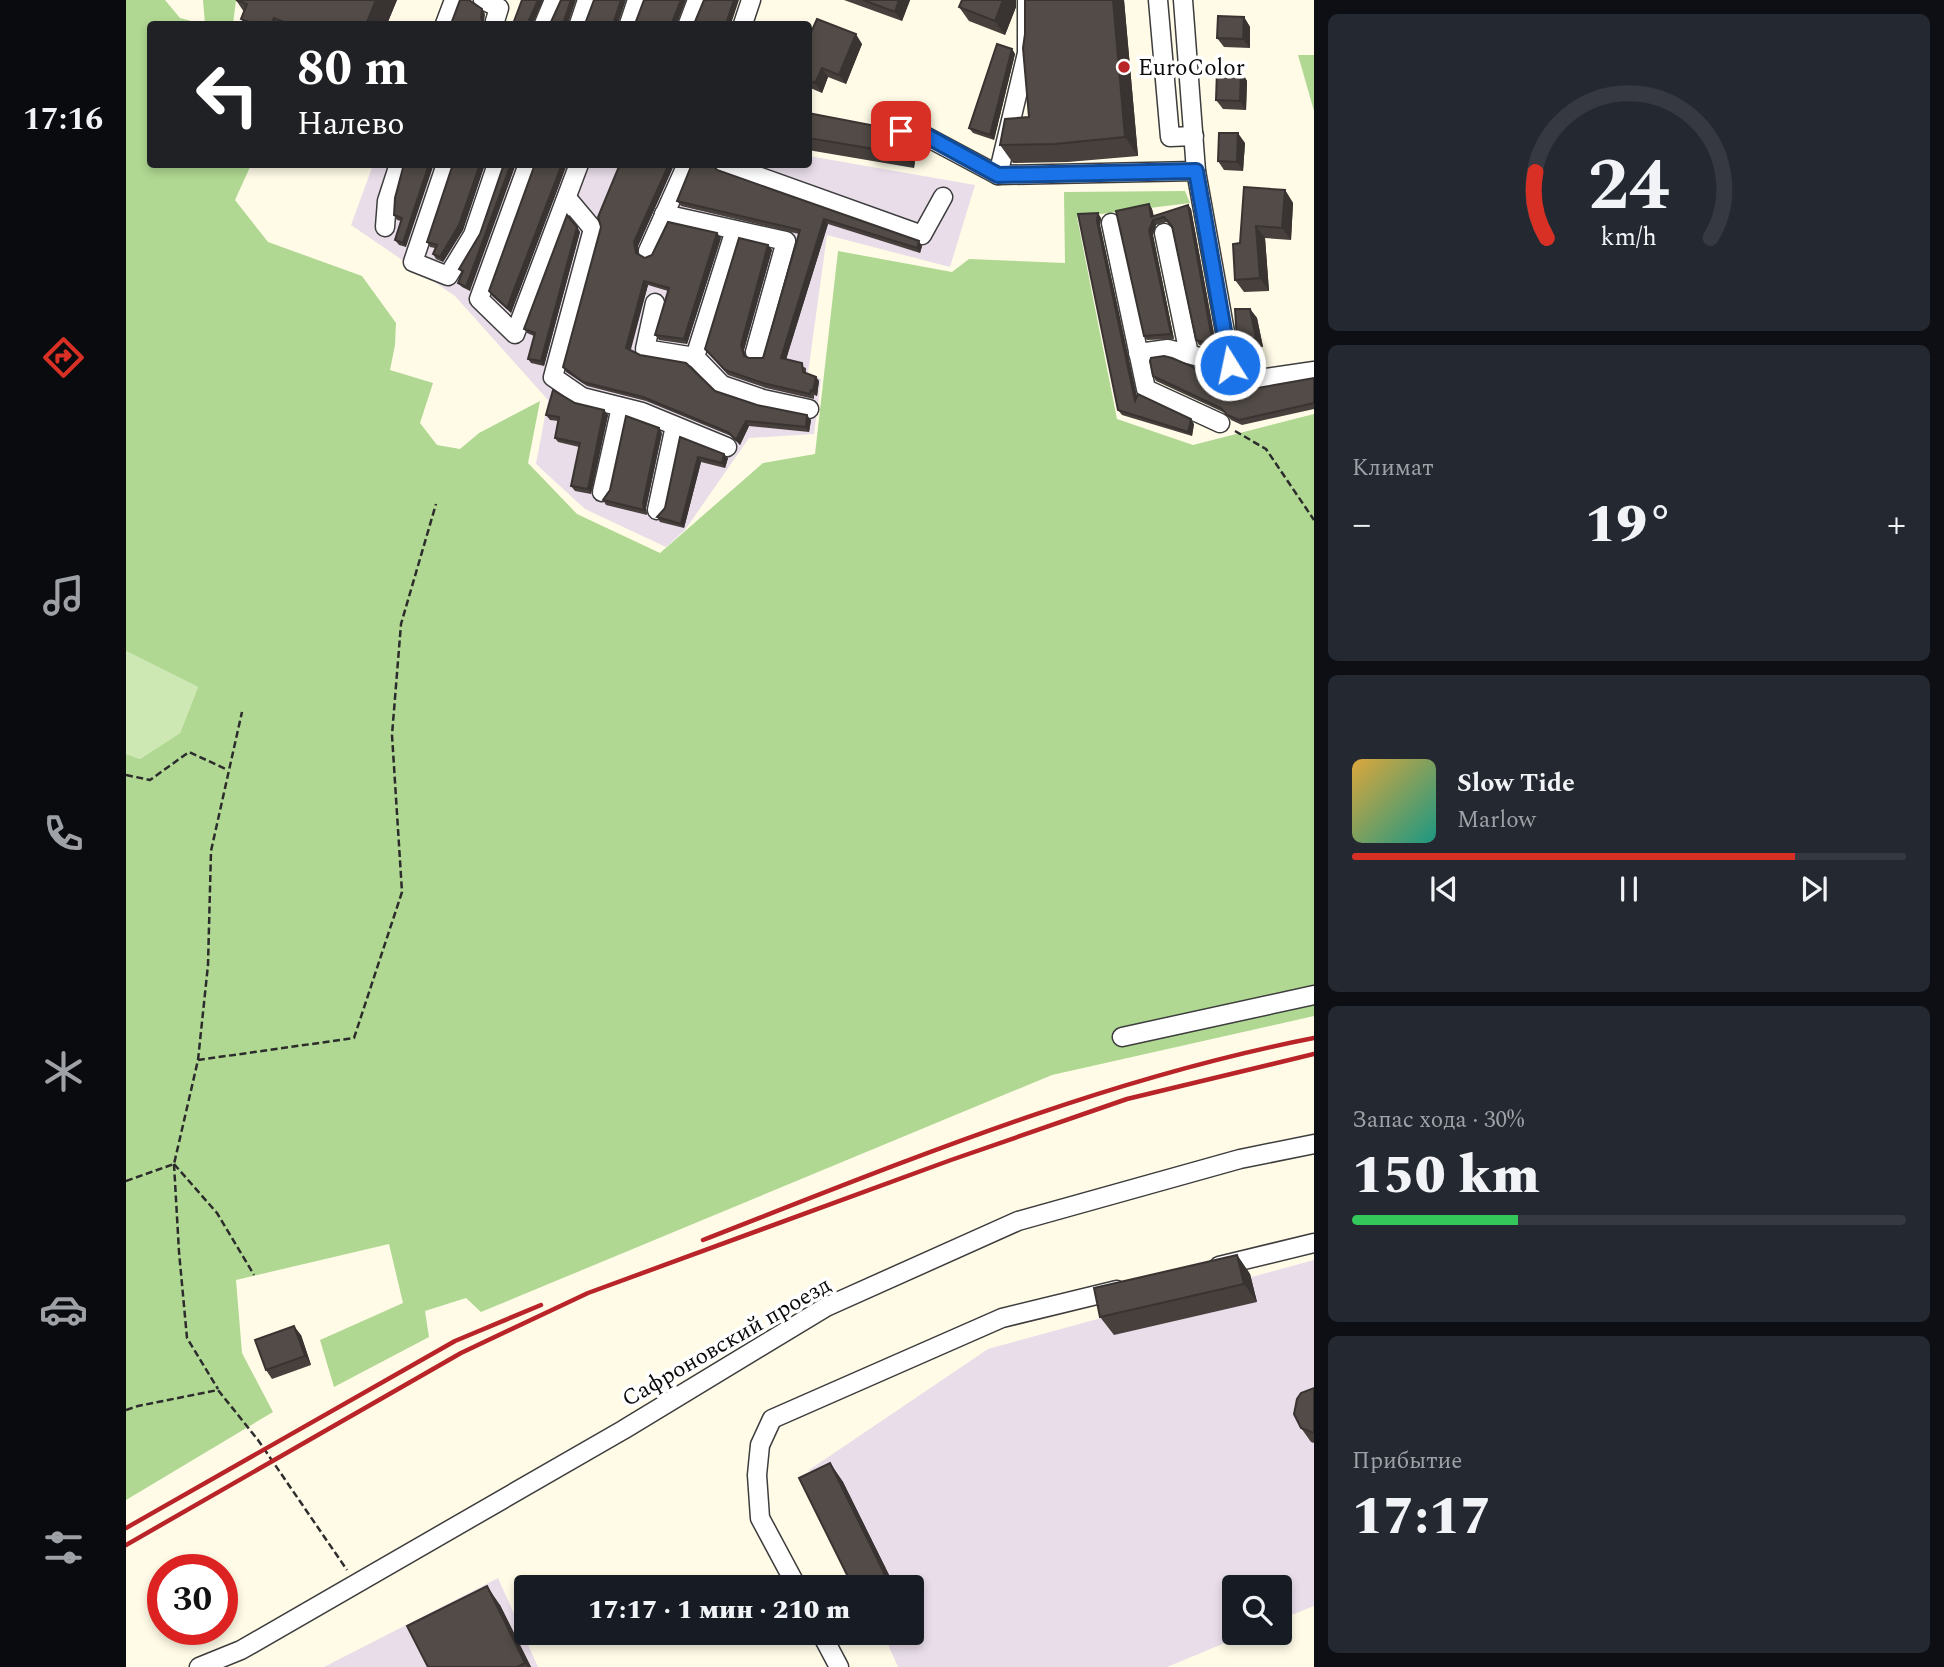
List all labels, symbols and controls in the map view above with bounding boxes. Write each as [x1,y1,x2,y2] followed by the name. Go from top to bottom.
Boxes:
[297,32,408,107] text: 80 m
[182,49,273,140] icon: left
[1138,51,1245,86] place label: EuroColor
[1116,59,1132,75] marker: EuroColor
[23,95,103,144] text: 17:16
[297,100,405,149] text: Налево
[871,101,931,161] pin
[882,112,920,150] icon: arrive
[1588,132,1670,243] text: 24
[1601,219,1657,257] text: km/h
[1193,328,1267,402] position arrow
[39,333,88,382] icon: directions
[1352,451,1434,486] text: Климат
[1585,486,1673,565] text: 19°
[1352,496,1371,554] text: −
[1887,496,1906,554] text: +
[39,571,88,620] icon: music
[1457,763,1575,803] text: Slow Tide
[1457,803,1536,838] text: Marlow
[39,809,88,858] icon: phone
[1425,870,1463,908] icon: previous
[1610,870,1648,908] icon: pause
[1795,870,1833,908] icon: next
[39,1047,88,1096] icon: climate
[1352,1103,1524,1138] text: Запас хода · 30%
[1352,1137,1540,1216] text: 150 km
[616,1268,838,1417] street label: Сафроновский проезд
[39,1285,88,1334] icon: car
[1352,1444,1463,1479] text: Прибытие
[1352,1478,1491,1557] text: 17:17
[39,1523,88,1572] icon: filters
[147,1554,238,1645] speed limit sign: 30
[1222,1575,1292,1645] map controls
[1222,1575,1292,1645] button: search
[588,1590,850,1630] text: 17:17 · 1 мин · 210 m

